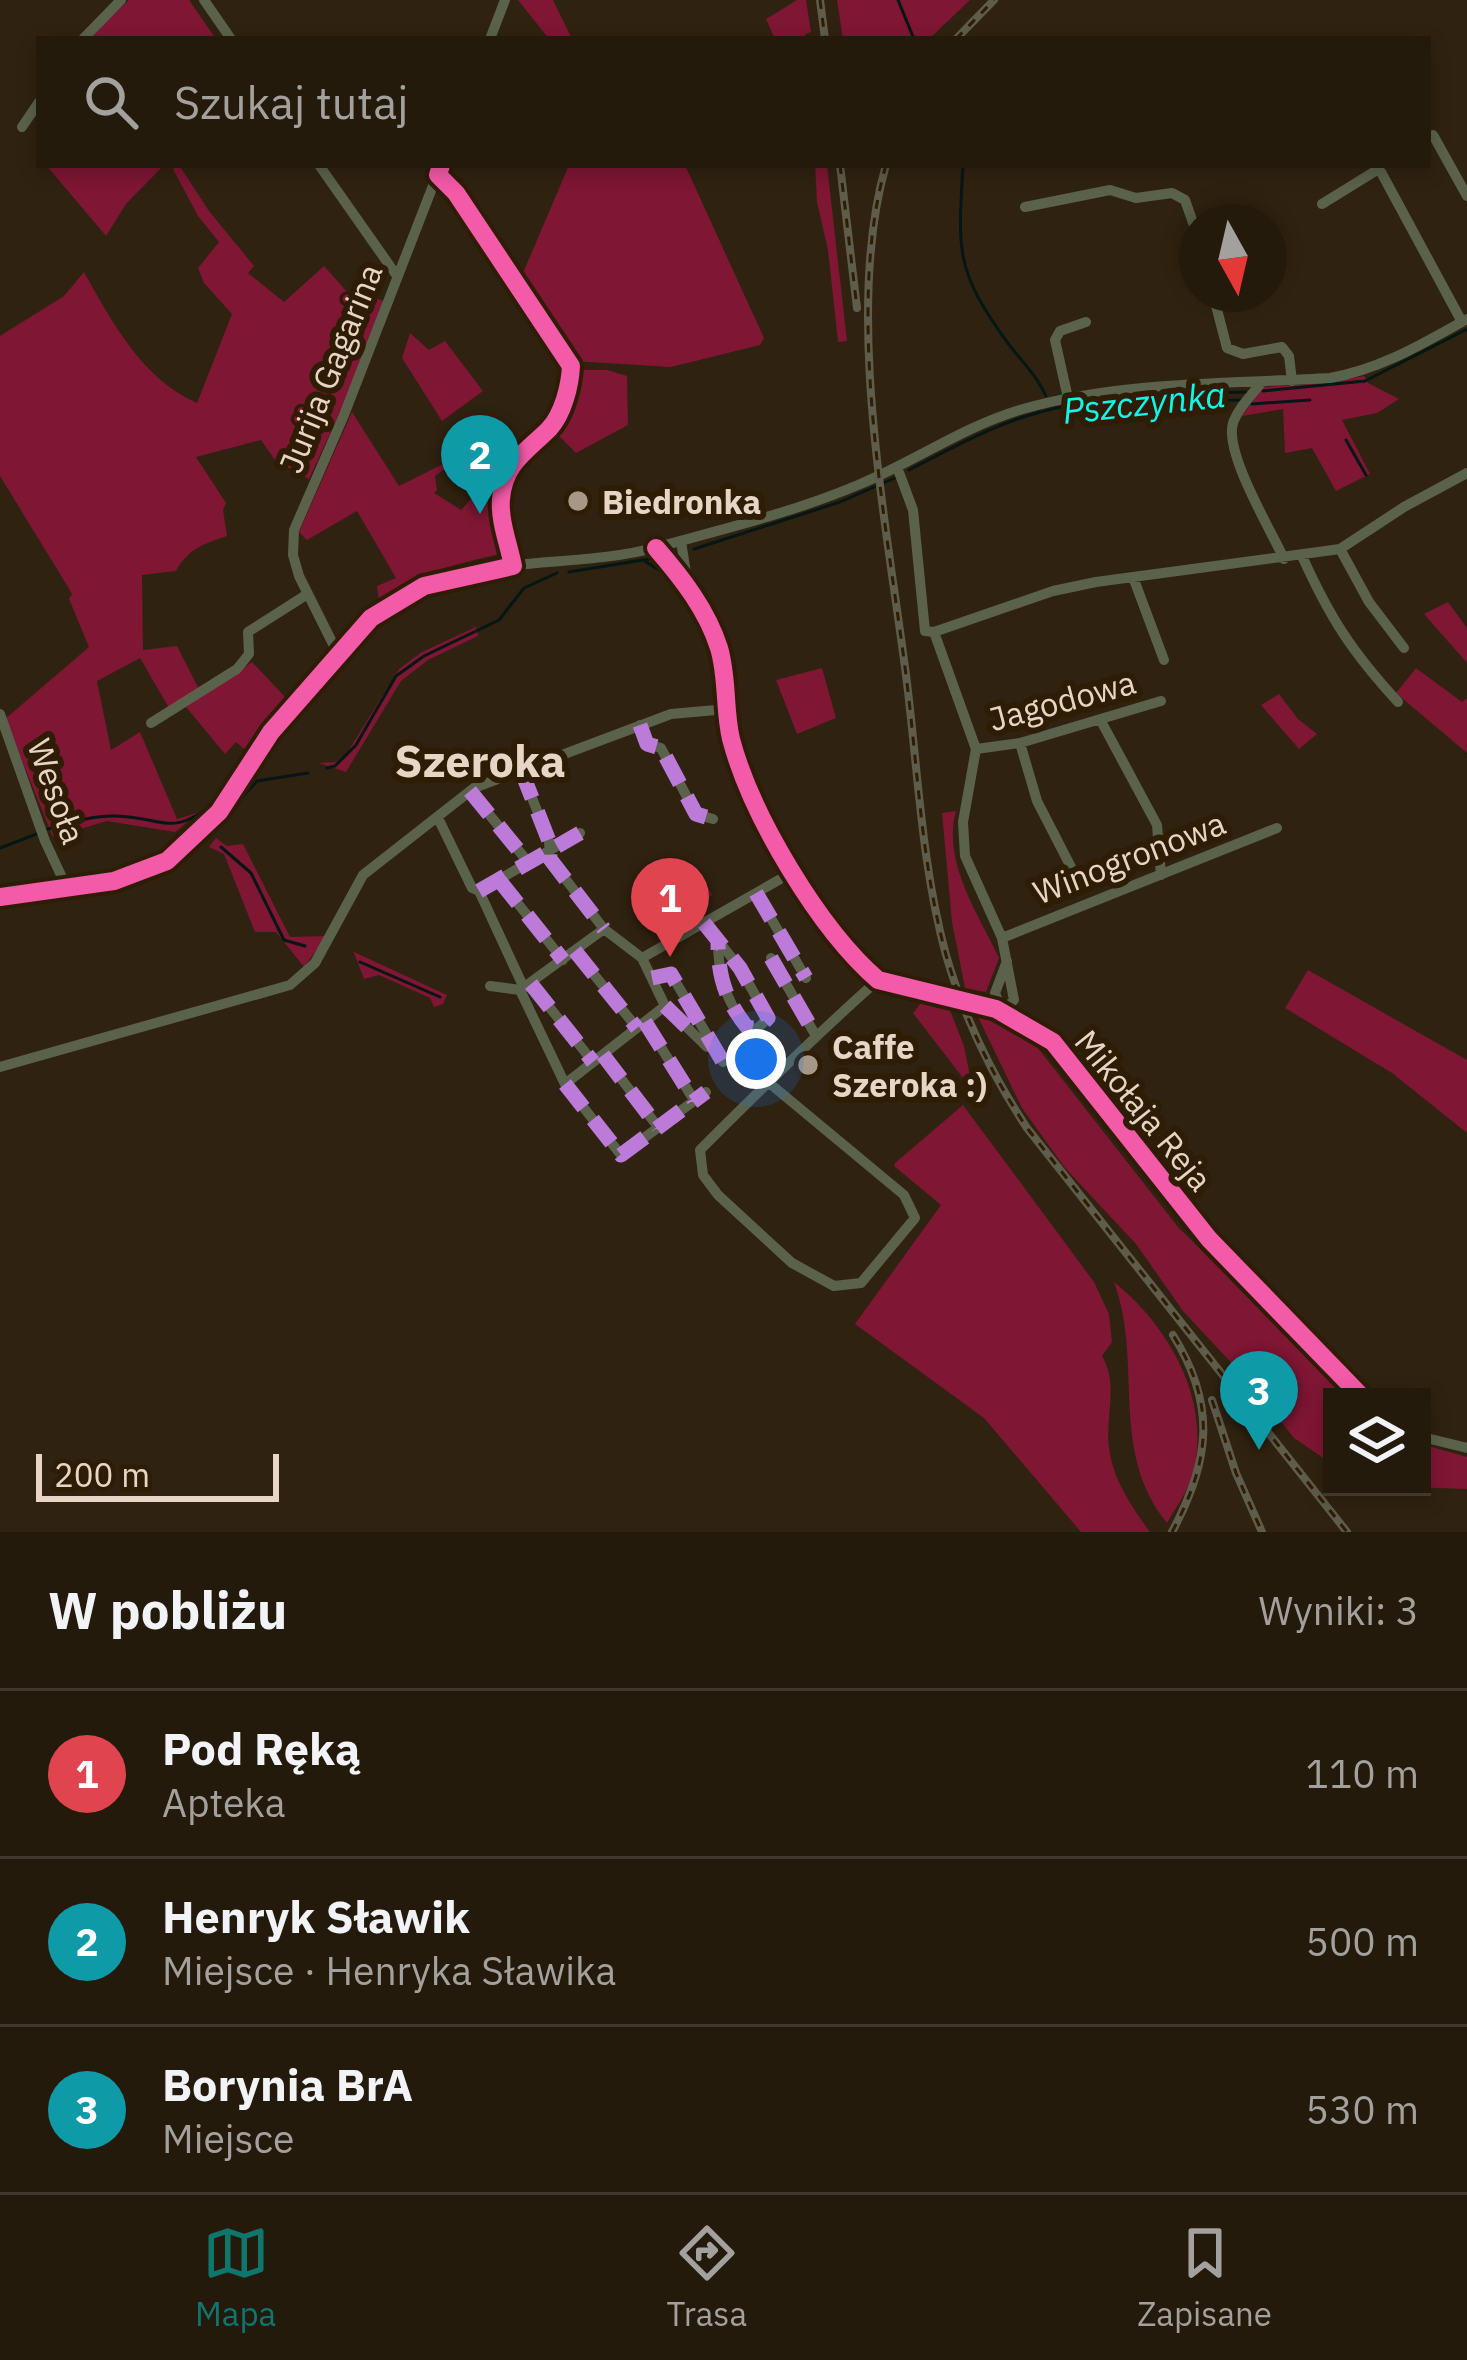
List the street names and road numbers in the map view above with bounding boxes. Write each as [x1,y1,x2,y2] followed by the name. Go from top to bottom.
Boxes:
[269,257,391,479] street label: Jurija Gagarina
[984,660,1140,740] street label: Jagodowa
[18,733,96,849] street label: Wesoła
[1027,801,1231,913] street label: Winogronowa
[1066,1021,1222,1199] street label: Mikołaja Reja

